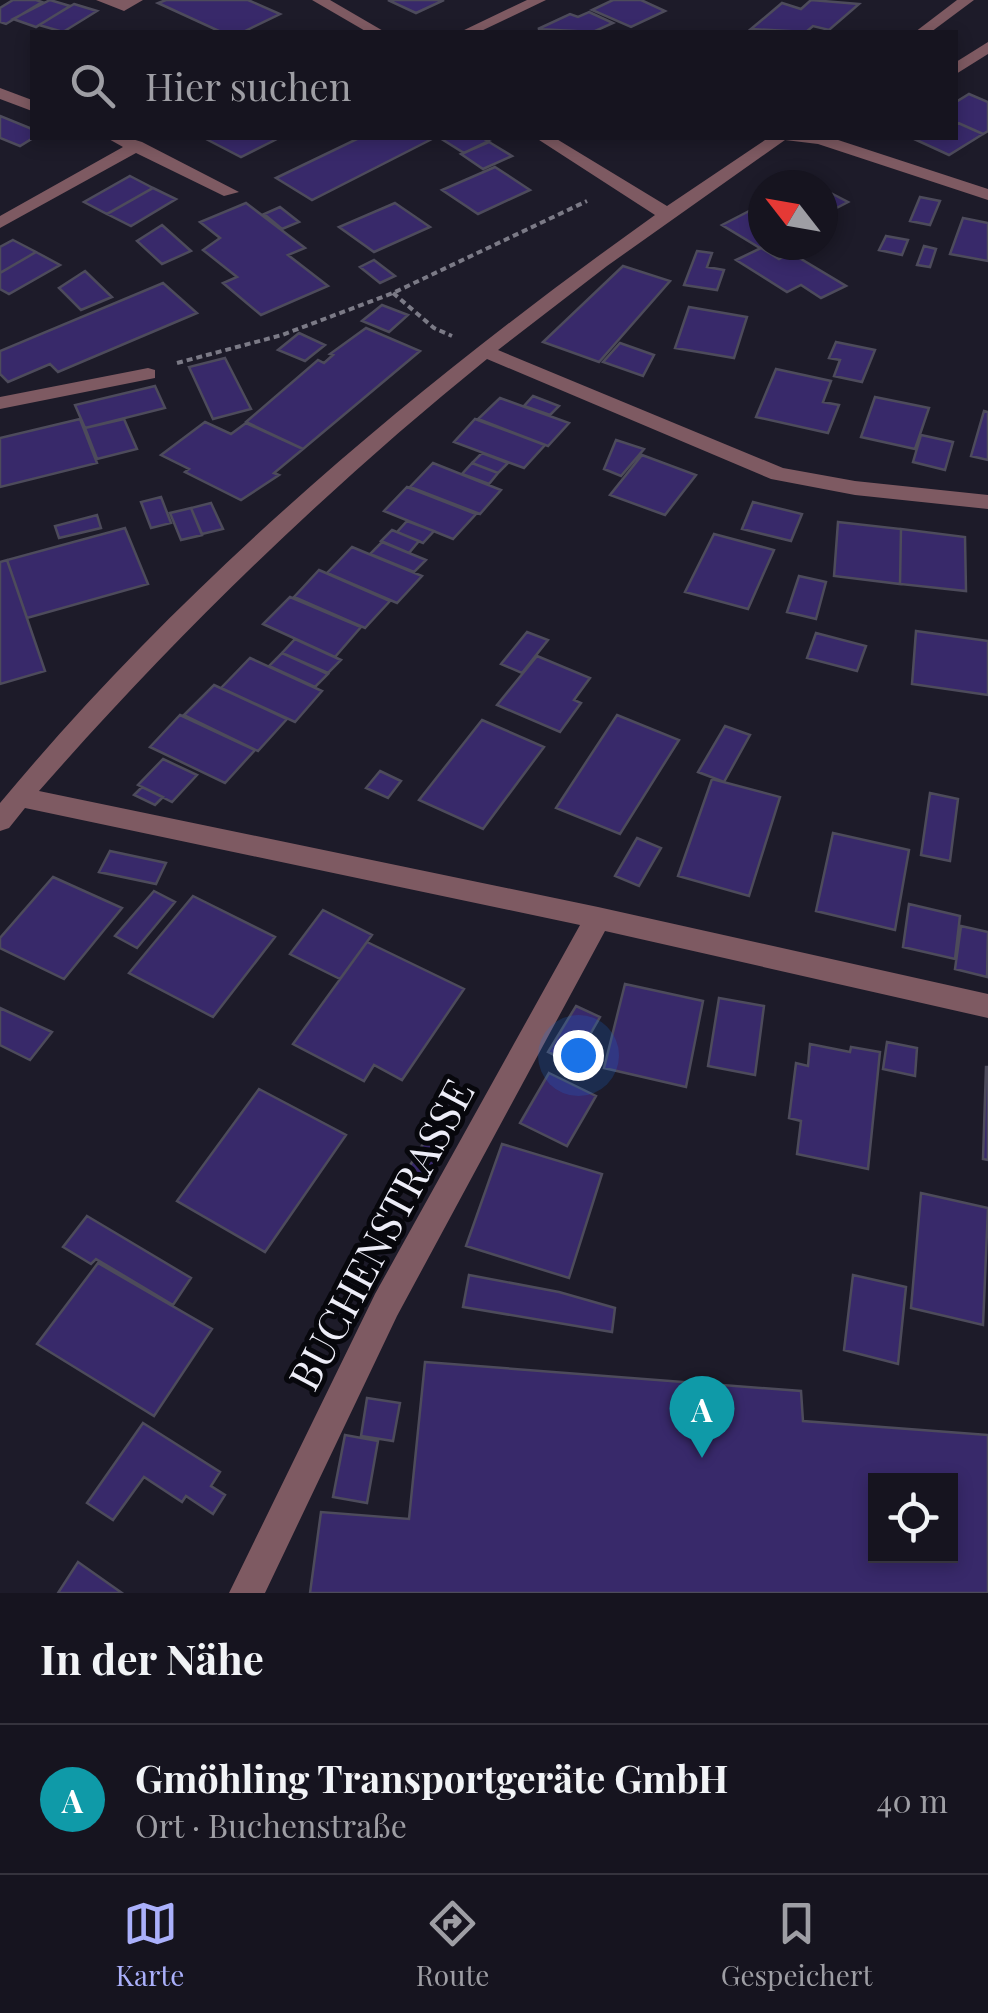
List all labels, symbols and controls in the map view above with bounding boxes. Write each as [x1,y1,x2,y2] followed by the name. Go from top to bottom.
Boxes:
[30,30,958,140] search box
[65,58,120,113] icon: search
[145,60,352,111] text: Hier suchen
[748,170,838,260] north arrow
[553,1030,604,1081] your location
[275,1069,485,1399] street label: BUCHENSTRASSE
[670,1376,734,1458] pin: A
[868,1473,958,1563] map controls
[868,1473,958,1563] button: locate
[40,1630,264,1686] text: In der Nähe
[135,1752,728,1803] text: Gmöhling Transportgeräte GmbH
[62,1778,83,1821] text: A
[877,1778,948,1821] text: 40 m
[135,1803,407,1846] text: Ort · Buchenstraße
[116,1896,184,1993] tab: Karte
[416,1896,490,1993] tab: Route
[721,1896,872,1993] tab: Gespeichert

